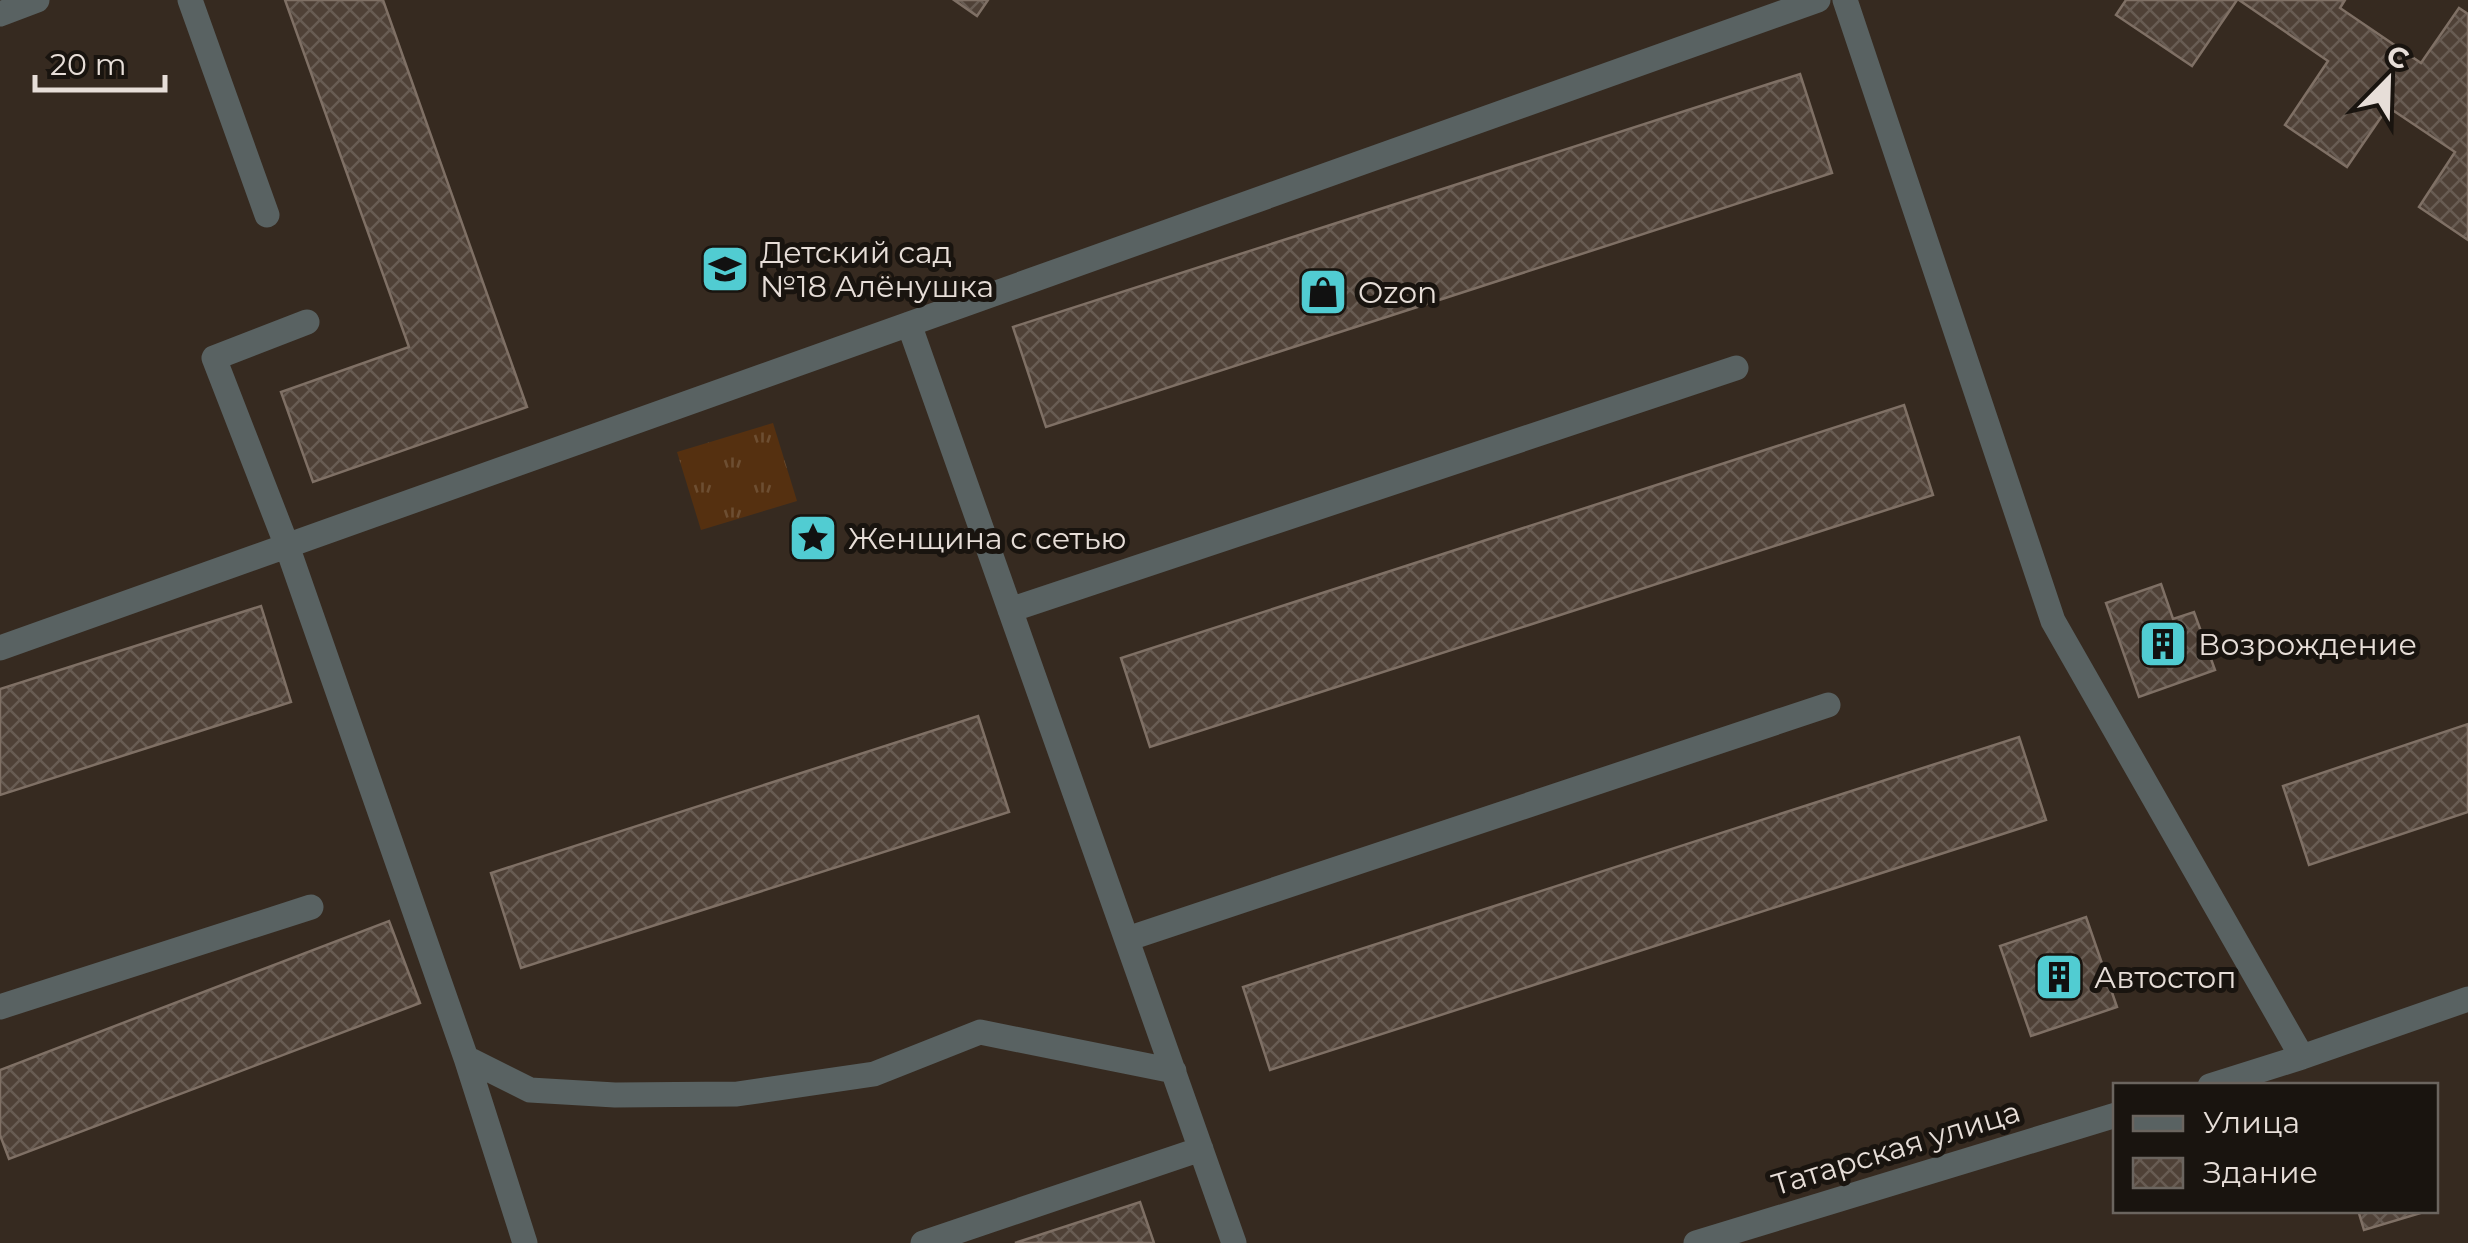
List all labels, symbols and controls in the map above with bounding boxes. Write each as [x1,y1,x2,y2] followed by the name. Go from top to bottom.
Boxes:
[35,30,165,92] scale bar
[2338,30,2438,130] north arrow
[2382,37,2414,77] text: С
[50,46,127,83] text: 20 m
[760,234,994,305] place label: Детский сад №18 Алёнушка
[699,243,751,295] school or university icon: Детский сад №18 Алёнушка
[1297,266,1349,318] shop icon: Ozon
[1358,274,1437,311] place label: Ozon
[787,512,839,564] place icon: Женщина с сетью
[848,520,1127,557] place label: Женщина с сетью
[2137,618,2189,670] building icon: Возрождение
[2198,626,2417,663] place label: Возрождение
[2033,951,2085,1003] building icon: Автостоп
[2094,959,2236,996] place label: Автостоп
[2113,1083,2438,1213] legend
[1767,1093,2025,1203] street label: Татарская улица
[2203,1104,2300,1141] text: Улица
[2203,1154,2318,1191] text: Здание

